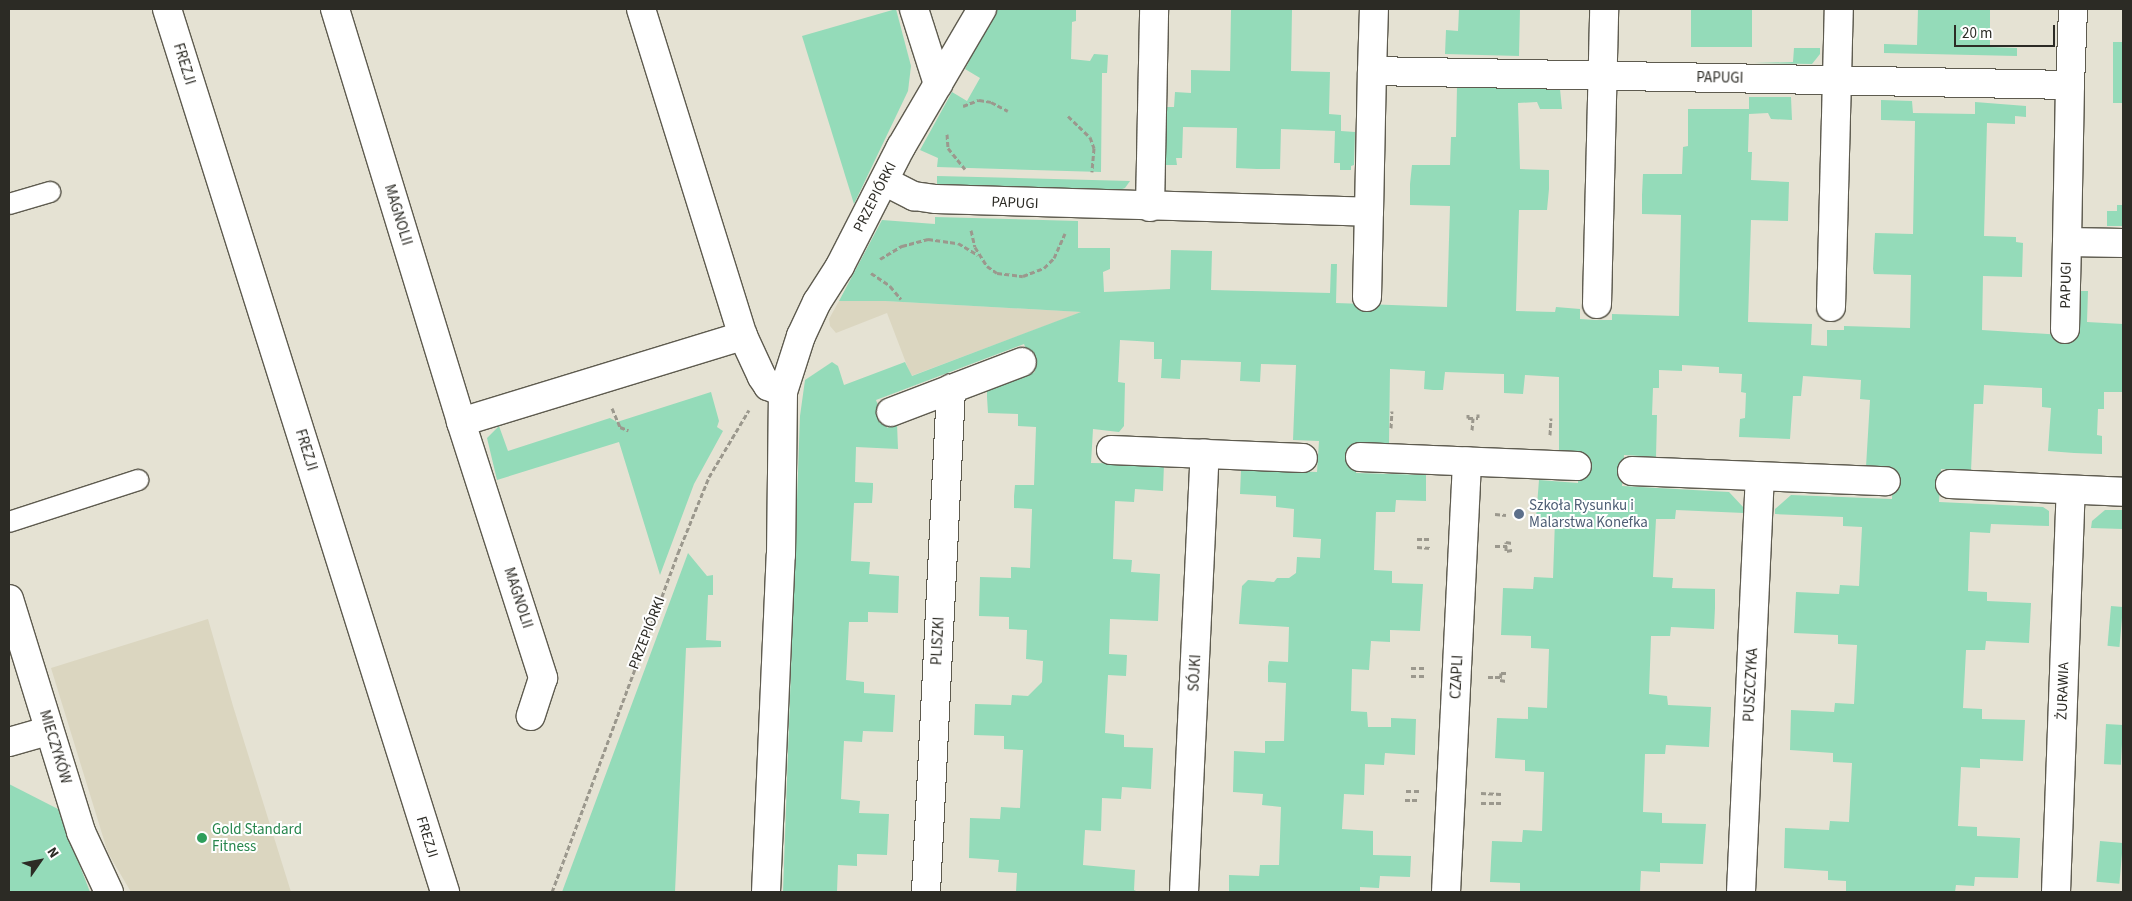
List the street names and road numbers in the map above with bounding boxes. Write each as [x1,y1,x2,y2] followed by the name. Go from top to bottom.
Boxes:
[169,41,199,87] street label: FREZJI
[1696,69,1744,87] street label: PAPUGI
[850,159,900,235] street label: PRZEPIÓRKI
[380,182,416,248] street label: MAGNOLII
[991,193,1039,213] street label: PAPUGI
[2057,261,2075,309] street label: PAPUGI
[291,427,321,473] street label: FREZJI
[500,565,536,631] street label: MAGNOLII
[625,594,669,672] street label: PRZEPIÓRKI
[928,616,948,666] street label: PLISZKI
[1740,648,1762,722] street label: PUSZCZYKA
[1185,654,1205,692] street label: SÓJKI
[1447,654,1467,700] street label: CZAPLI
[2053,662,2073,720] street label: ŻURAWIA
[35,708,75,786] street label: MIECZYKÓW
[412,814,442,860] street label: FREZJI

